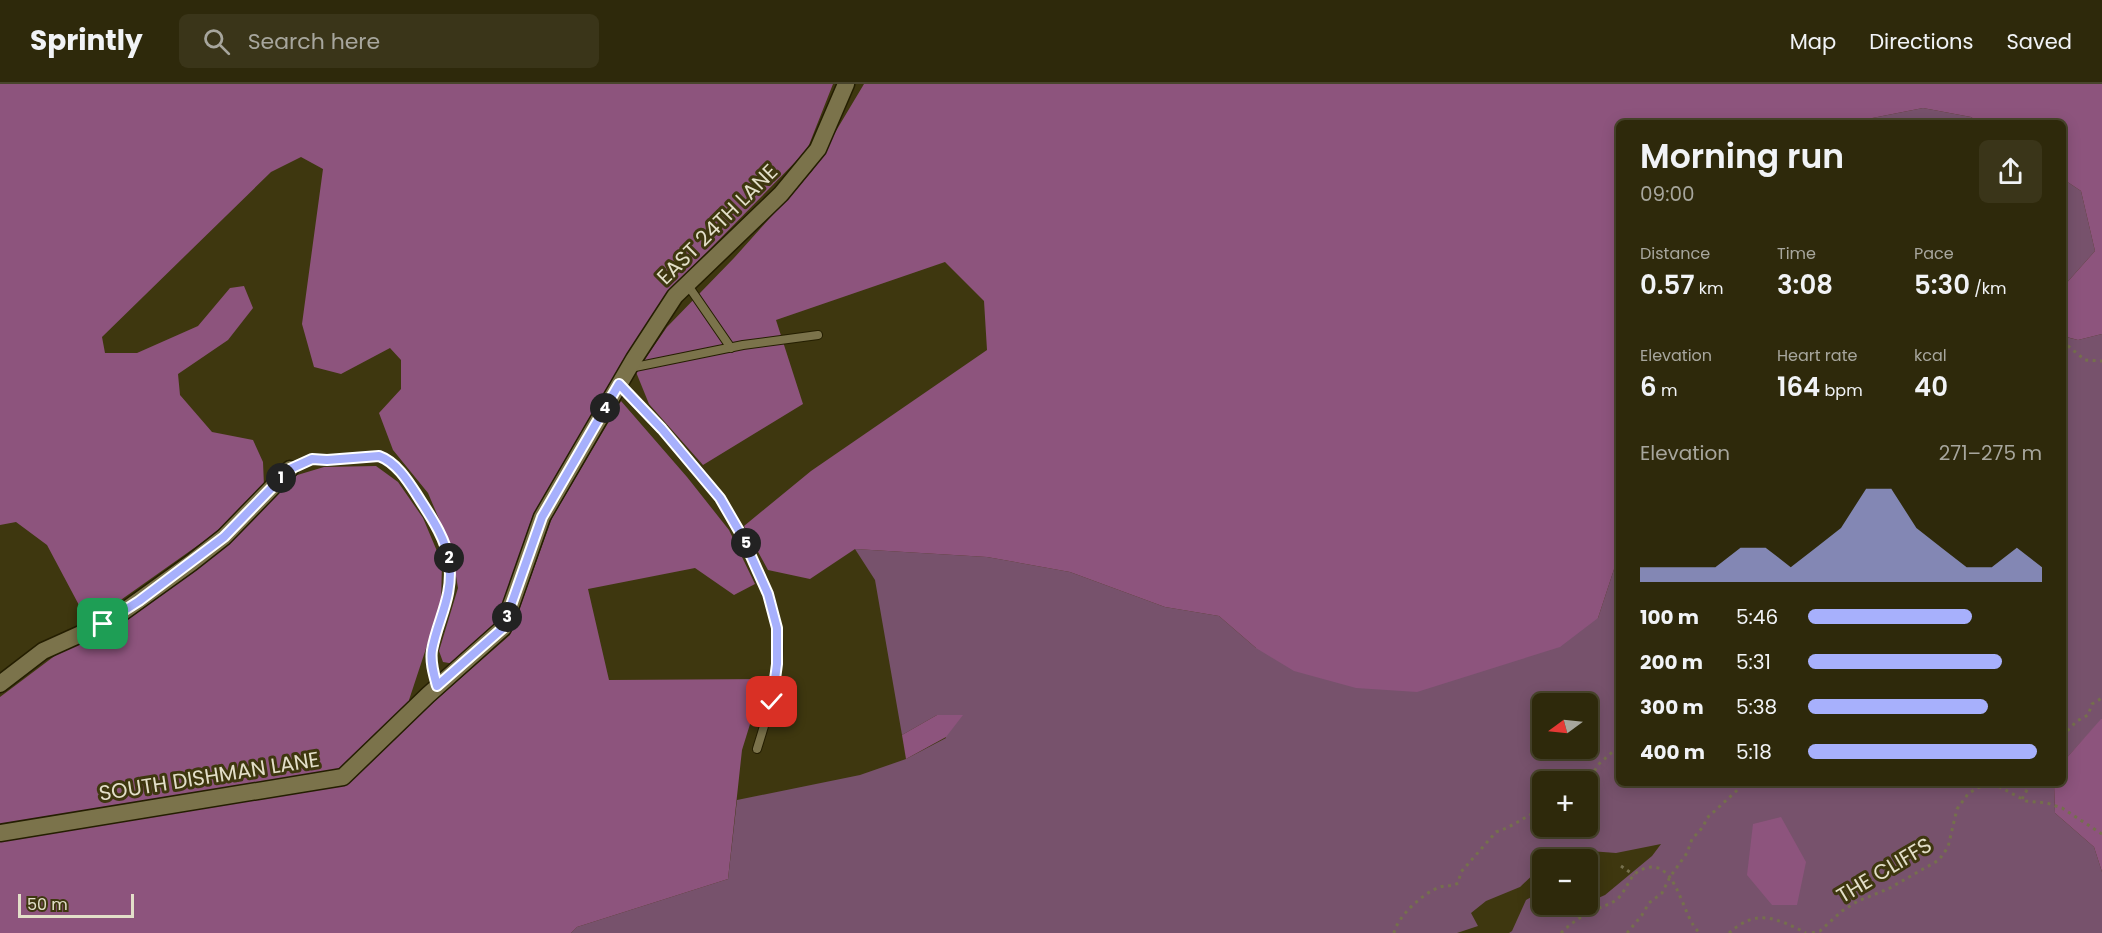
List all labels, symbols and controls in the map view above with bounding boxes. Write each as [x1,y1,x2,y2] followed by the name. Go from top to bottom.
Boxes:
[179,14,599,68] search box
[30,21,143,60] text: Sprintly
[200,25,233,58] icon: search
[248,26,380,57] text: Search here
[1790,27,1836,56] text: Map
[1869,27,1973,56] text: Directions
[2006,27,2072,56] text: Saved
[1640,133,1844,180] text: Morning run
[1979,140,2042,203] button: share
[650,157,784,291] street label: EAST 24TH LANE
[1640,180,1695,208] text: 09:00
[1640,242,1710,265] text: Distance
[1777,242,1816,265] text: Time
[1914,242,1954,265] text: Pace
[1640,267,1695,303] text: 0.57
[1777,267,1833,303] text: 3:08
[1914,267,1970,303] text: 5:30
[1695,277,1724,300] text: km
[1970,277,2007,300] text: /km
[1640,344,1712,367] text: Elevation
[1777,344,1857,367] text: Heart rate
[1914,344,1947,367] text: kcal
[1640,369,1657,405] text: 6
[1777,369,1820,405] text: 164
[1914,369,1948,405] text: 40
[1657,379,1677,402] text: m
[1820,379,1863,402] text: bpm
[590,393,620,423] pin: 4
[600,396,610,419] text: 4
[1640,439,1730,467] text: Elevation
[1939,439,2042,467] text: 271–275 m
[266,463,296,493] pin: 1
[278,466,284,489] text: 1
[731,528,761,558] pin: 5
[741,531,751,554] text: 5
[434,543,464,573] pin: 2
[444,546,454,569] text: 2
[77,598,128,649] pin
[492,602,522,632] pin: 3
[1640,603,1699,631] text: 100 m
[1736,603,1778,631] text: 5:46
[502,605,512,628] text: 3
[86,607,119,640] icon: arrive
[1640,648,1703,676] text: 200 m
[1736,648,1771,676] text: 5:31
[746,676,797,727] pin
[755,685,788,718] icon: check
[1532,693,1598,759] north arrow
[1532,693,1598,915] map controls
[1640,693,1704,721] text: 300 m
[1736,693,1777,721] text: 5:38
[1640,738,1705,766] text: 400 m
[1736,738,1772,766] text: 5:18
[97,744,321,808] street label: SOUTH DISHMAN LANE
[1532,771,1598,837] button: +
[1831,830,1937,910] street label: THE CLIFFS
[1532,849,1598,915] button: −
[18,891,134,918] scale bar
[27,893,68,916] text: 50 m

